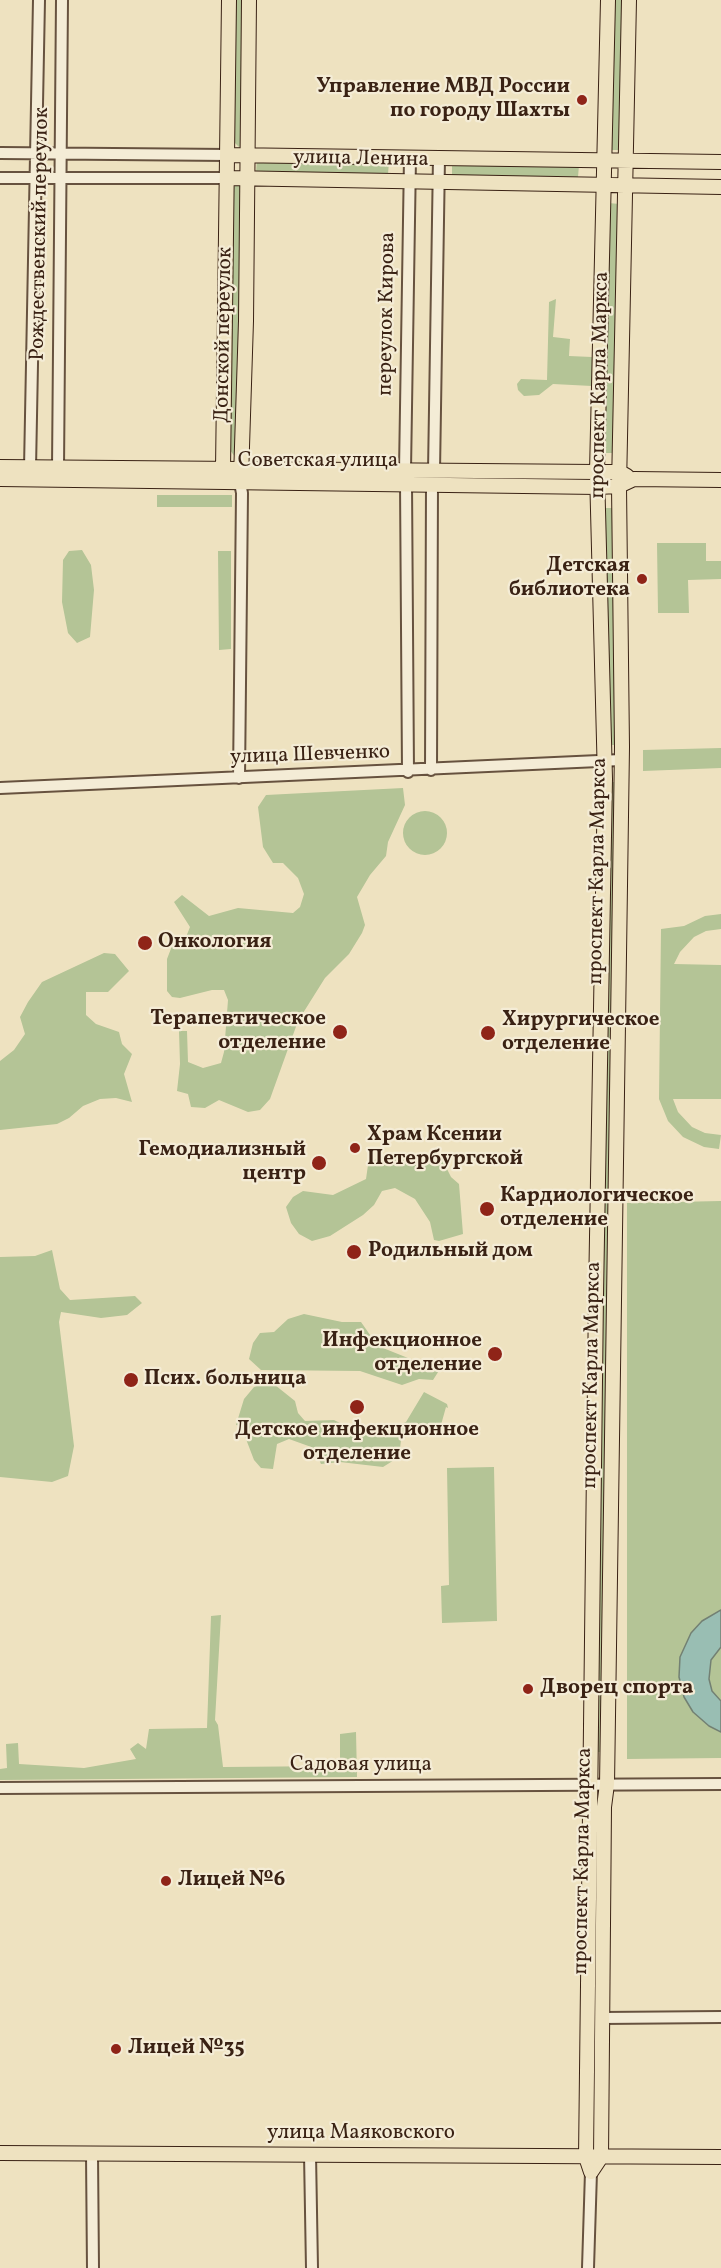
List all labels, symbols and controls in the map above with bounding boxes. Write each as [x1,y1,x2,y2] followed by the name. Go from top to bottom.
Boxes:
[316,75,570,125] place label: Управление МВД России по городу Шахты
[575,93,589,107] marker: Управление МВД России по городу Шахты
[26,107,56,361] street label: Рождественский переулок
[293,146,429,174] street label: улица Ленина
[374,232,402,396] street label: переулок Кирова
[211,247,239,423] street label: Донской переулок
[586,271,616,499] street label: проспект Карла Маркса
[238,449,398,475] street label: Советская улица
[509,554,630,604] place label: Детская библиотека
[635,572,649,586] marker: Детская библиотека
[230,741,390,771] street label: улица Шевченко
[584,757,614,985] street label: проспект Карла Маркса
[158,930,271,956] place label: Онкология
[136,934,154,952] marker: Онкология
[150,1007,326,1057] place label: Терапевтическое отделение
[502,1008,659,1058] place label: Хирургическое отделение
[331,1023,349,1041] marker: Терапевтическое отделение
[479,1024,497,1042] marker: Хирургическое отделение
[367,1123,523,1173] place label: Храм Ксении Петербургской
[139,1138,306,1188] place label: Гемодиализный центр
[348,1141,362,1155] marker: Храм Ксении Петербургской
[310,1154,328,1172] marker: Гемодиализный центр
[500,1184,694,1234] place label: Кардиологическое отделение
[478,1200,496,1218] marker: Кардиологическое отделение
[368,1239,533,1265] place label: Родильный дом
[345,1243,363,1261] marker: Родильный дом
[578,1261,608,1489] street label: проспект Карла Маркса
[322,1329,482,1379] place label: Инфекционное отделение
[486,1345,504,1363] marker: Инфекционное отделение
[144,1367,306,1393] place label: Псих. больница
[122,1371,140,1389] marker: Псих. больница
[348,1398,366,1416] marker: Детское инфекционное отделение
[235,1418,479,1468] place label: Детское инфекционное отделение
[540,1676,694,1702] place label: Дворец спорта
[521,1682,535,1696] marker: Дворец спорта
[569,1747,599,1975] street label: проспект Карла Маркса
[290,1753,432,1779] street label: Садовая улица
[178,1868,285,1894] place label: Лицей №6
[159,1874,173,1888] marker: Лицей №6
[128,2036,244,2062] place label: Лицей №35
[109,2042,123,2056] marker: Лицей №35
[267,2121,455,2147] street label: улица Маяковского

